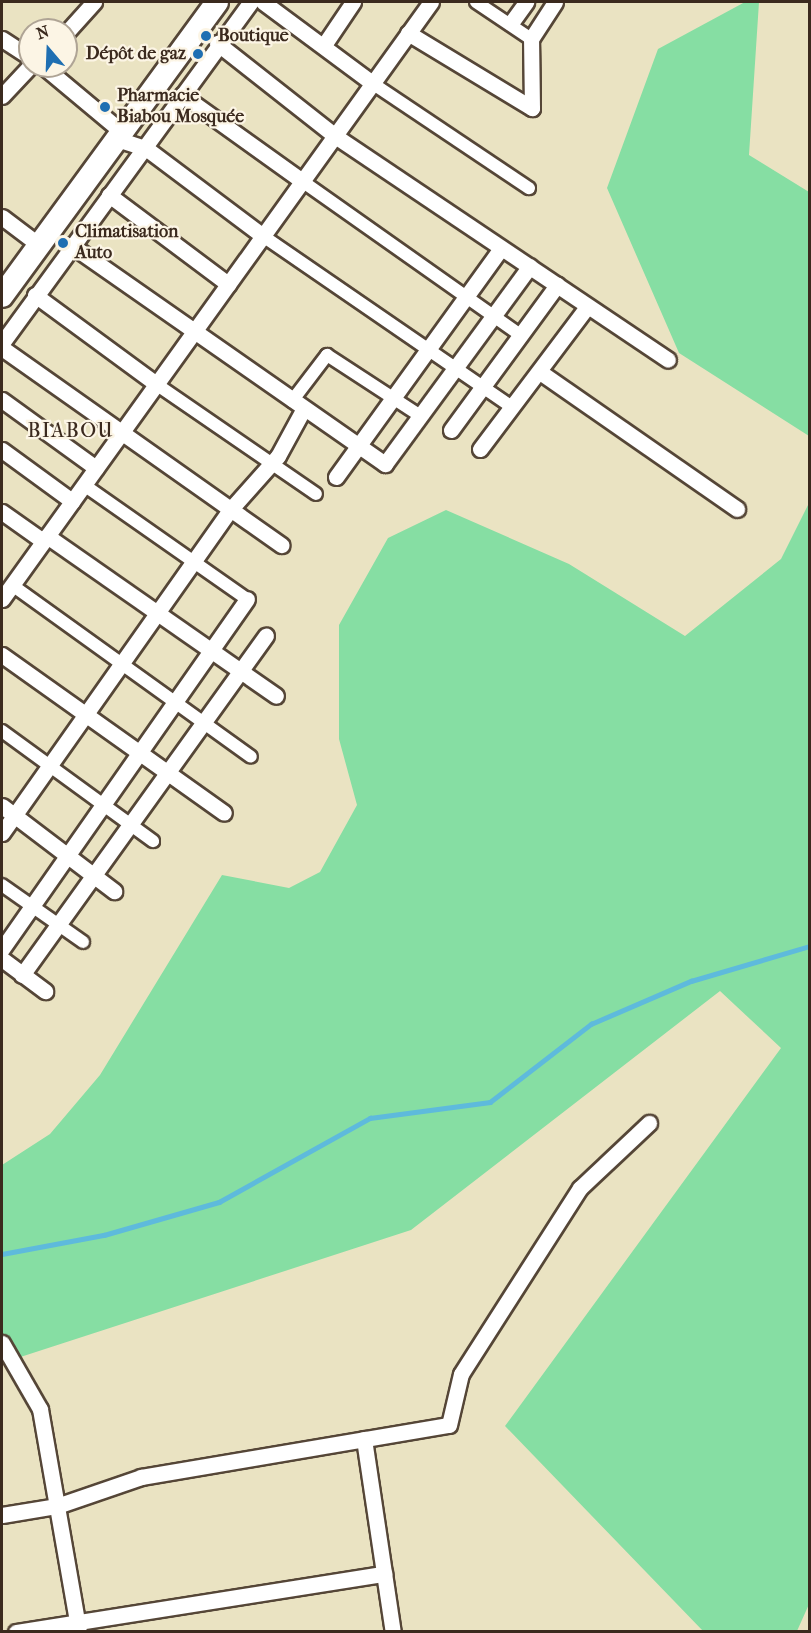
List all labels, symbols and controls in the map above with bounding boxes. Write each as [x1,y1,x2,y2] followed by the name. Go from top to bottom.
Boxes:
[18,18,78,78] north arrow
[34,21,51,43] text: N
[218,25,289,47] place label: Boutique
[199,29,213,43] marker: Boutique
[86,43,186,65] place label: Dépôt de gaz
[191,47,205,61] marker: Dépôt de gaz
[117,86,244,128] place label: Pharmacie Biabou Mosquée
[98,100,112,114] marker: Pharmacie Biabou Mosquée
[75,222,178,264] place label: Climatisation Auto
[56,236,70,250] marker: Climatisation Auto
[28,418,114,442] district label: BIABOU

